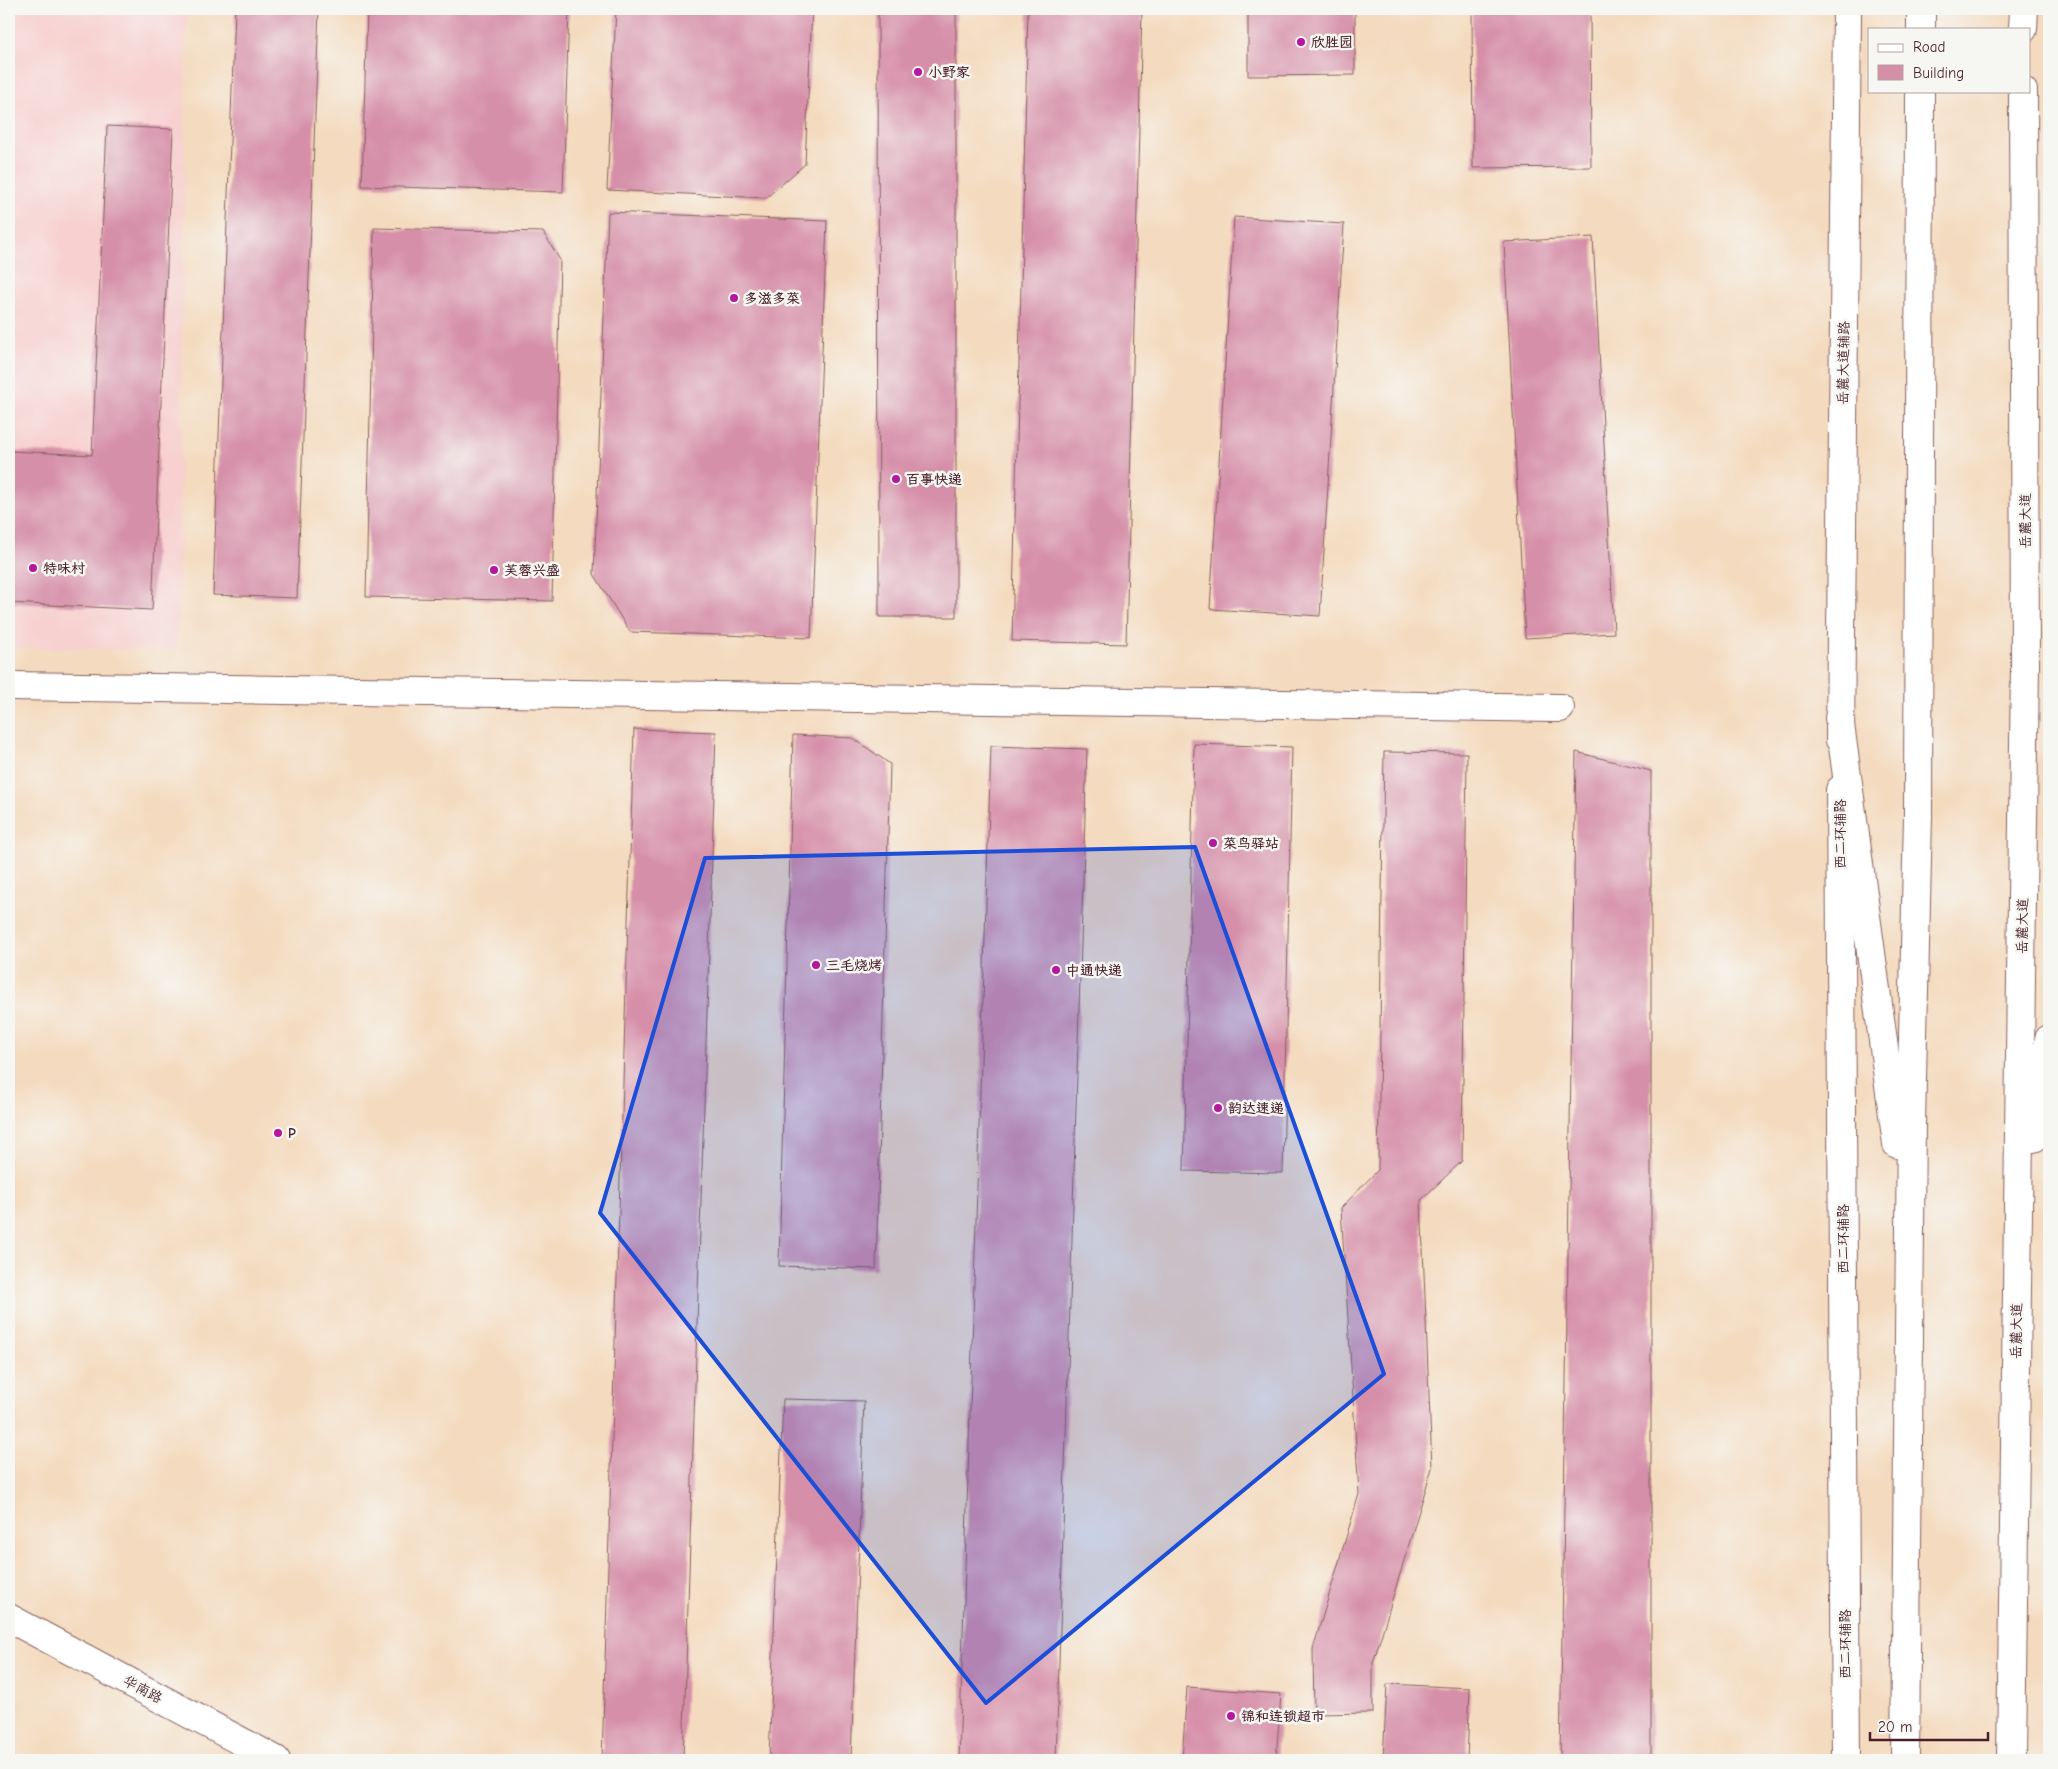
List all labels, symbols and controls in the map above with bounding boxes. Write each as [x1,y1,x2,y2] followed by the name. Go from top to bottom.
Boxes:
[1868,28,2030,92] legend
[1311,34,1353,51] place label: 欣胜园
[1295,36,1307,48] marker: 欣胜园
[1913,38,1945,56] text: Road
[928,64,970,81] place label: 小野家
[1913,64,1964,82] text: Building
[912,66,924,78] marker: 小野家
[744,290,800,307] place label: 多滋多菜
[728,292,740,304] marker: 多滋多菜
[1834,321,1853,405] street label: 岳麓大道辅路
[906,471,962,488] place label: 百事快递
[890,473,902,485] marker: 百事快递
[2017,493,2034,549] street label: 岳麓大道
[43,560,85,577] place label: 特味村
[27,562,39,574] marker: 特味村
[504,562,560,579] place label: 芙蓉兴盛
[488,564,500,576] marker: 芙蓉兴盛
[1832,799,1849,869] street label: 西二环辅路
[1223,835,1279,852] place label: 菜鸟驿站
[1207,837,1219,849] marker: 菜鸟驿站
[2014,898,2031,954] street label: 岳麓大道
[826,957,882,974] place label: 三毛烧烤
[810,959,822,971] marker: 三毛烧烤
[1066,962,1122,979] place label: 中通快递
[1050,964,1062,976] marker: 中通快递
[1228,1100,1284,1117] place label: 韵达速递
[1212,1102,1224,1114] marker: 韵达速递
[288,1125,296,1142] place label: P
[272,1127,284,1139] marker: P
[1835,1204,1852,1274] street label: 西二环辅路
[2008,1303,2025,1359] street label: 岳麓大道
[1837,1609,1854,1679] street label: 西二环辅路
[120,1672,165,1707] street label: 华南路
[1241,1708,1325,1725] place label: 锦和连锁超市
[1870,1709,1988,1741] scale bar
[1225,1710,1237,1722] marker: 锦和连锁超市
[1878,1718,1912,1736] text: 20 m

